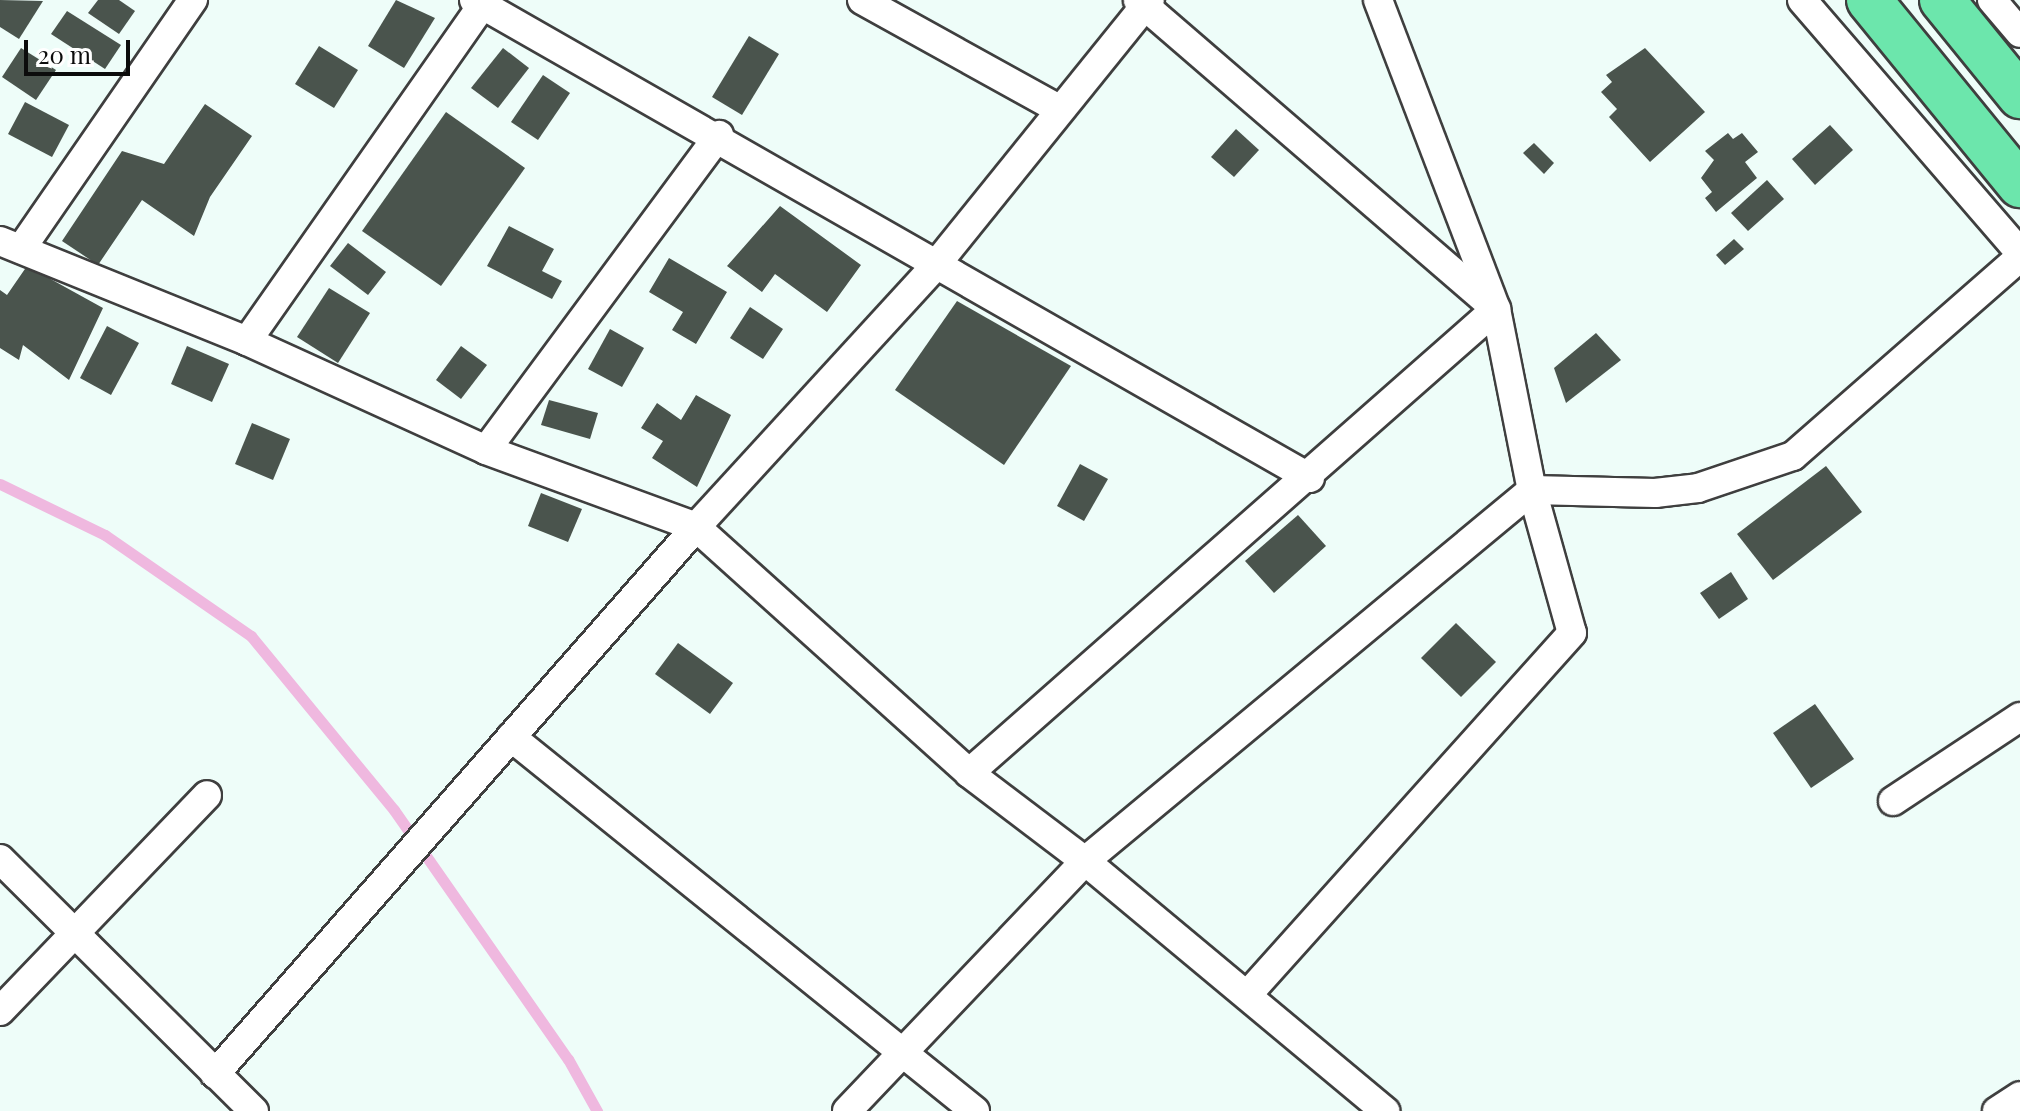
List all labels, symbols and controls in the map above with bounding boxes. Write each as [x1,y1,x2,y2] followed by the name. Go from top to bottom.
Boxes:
[28,24,134,74] scale bar
[38,38,91,70] text: 20 m

